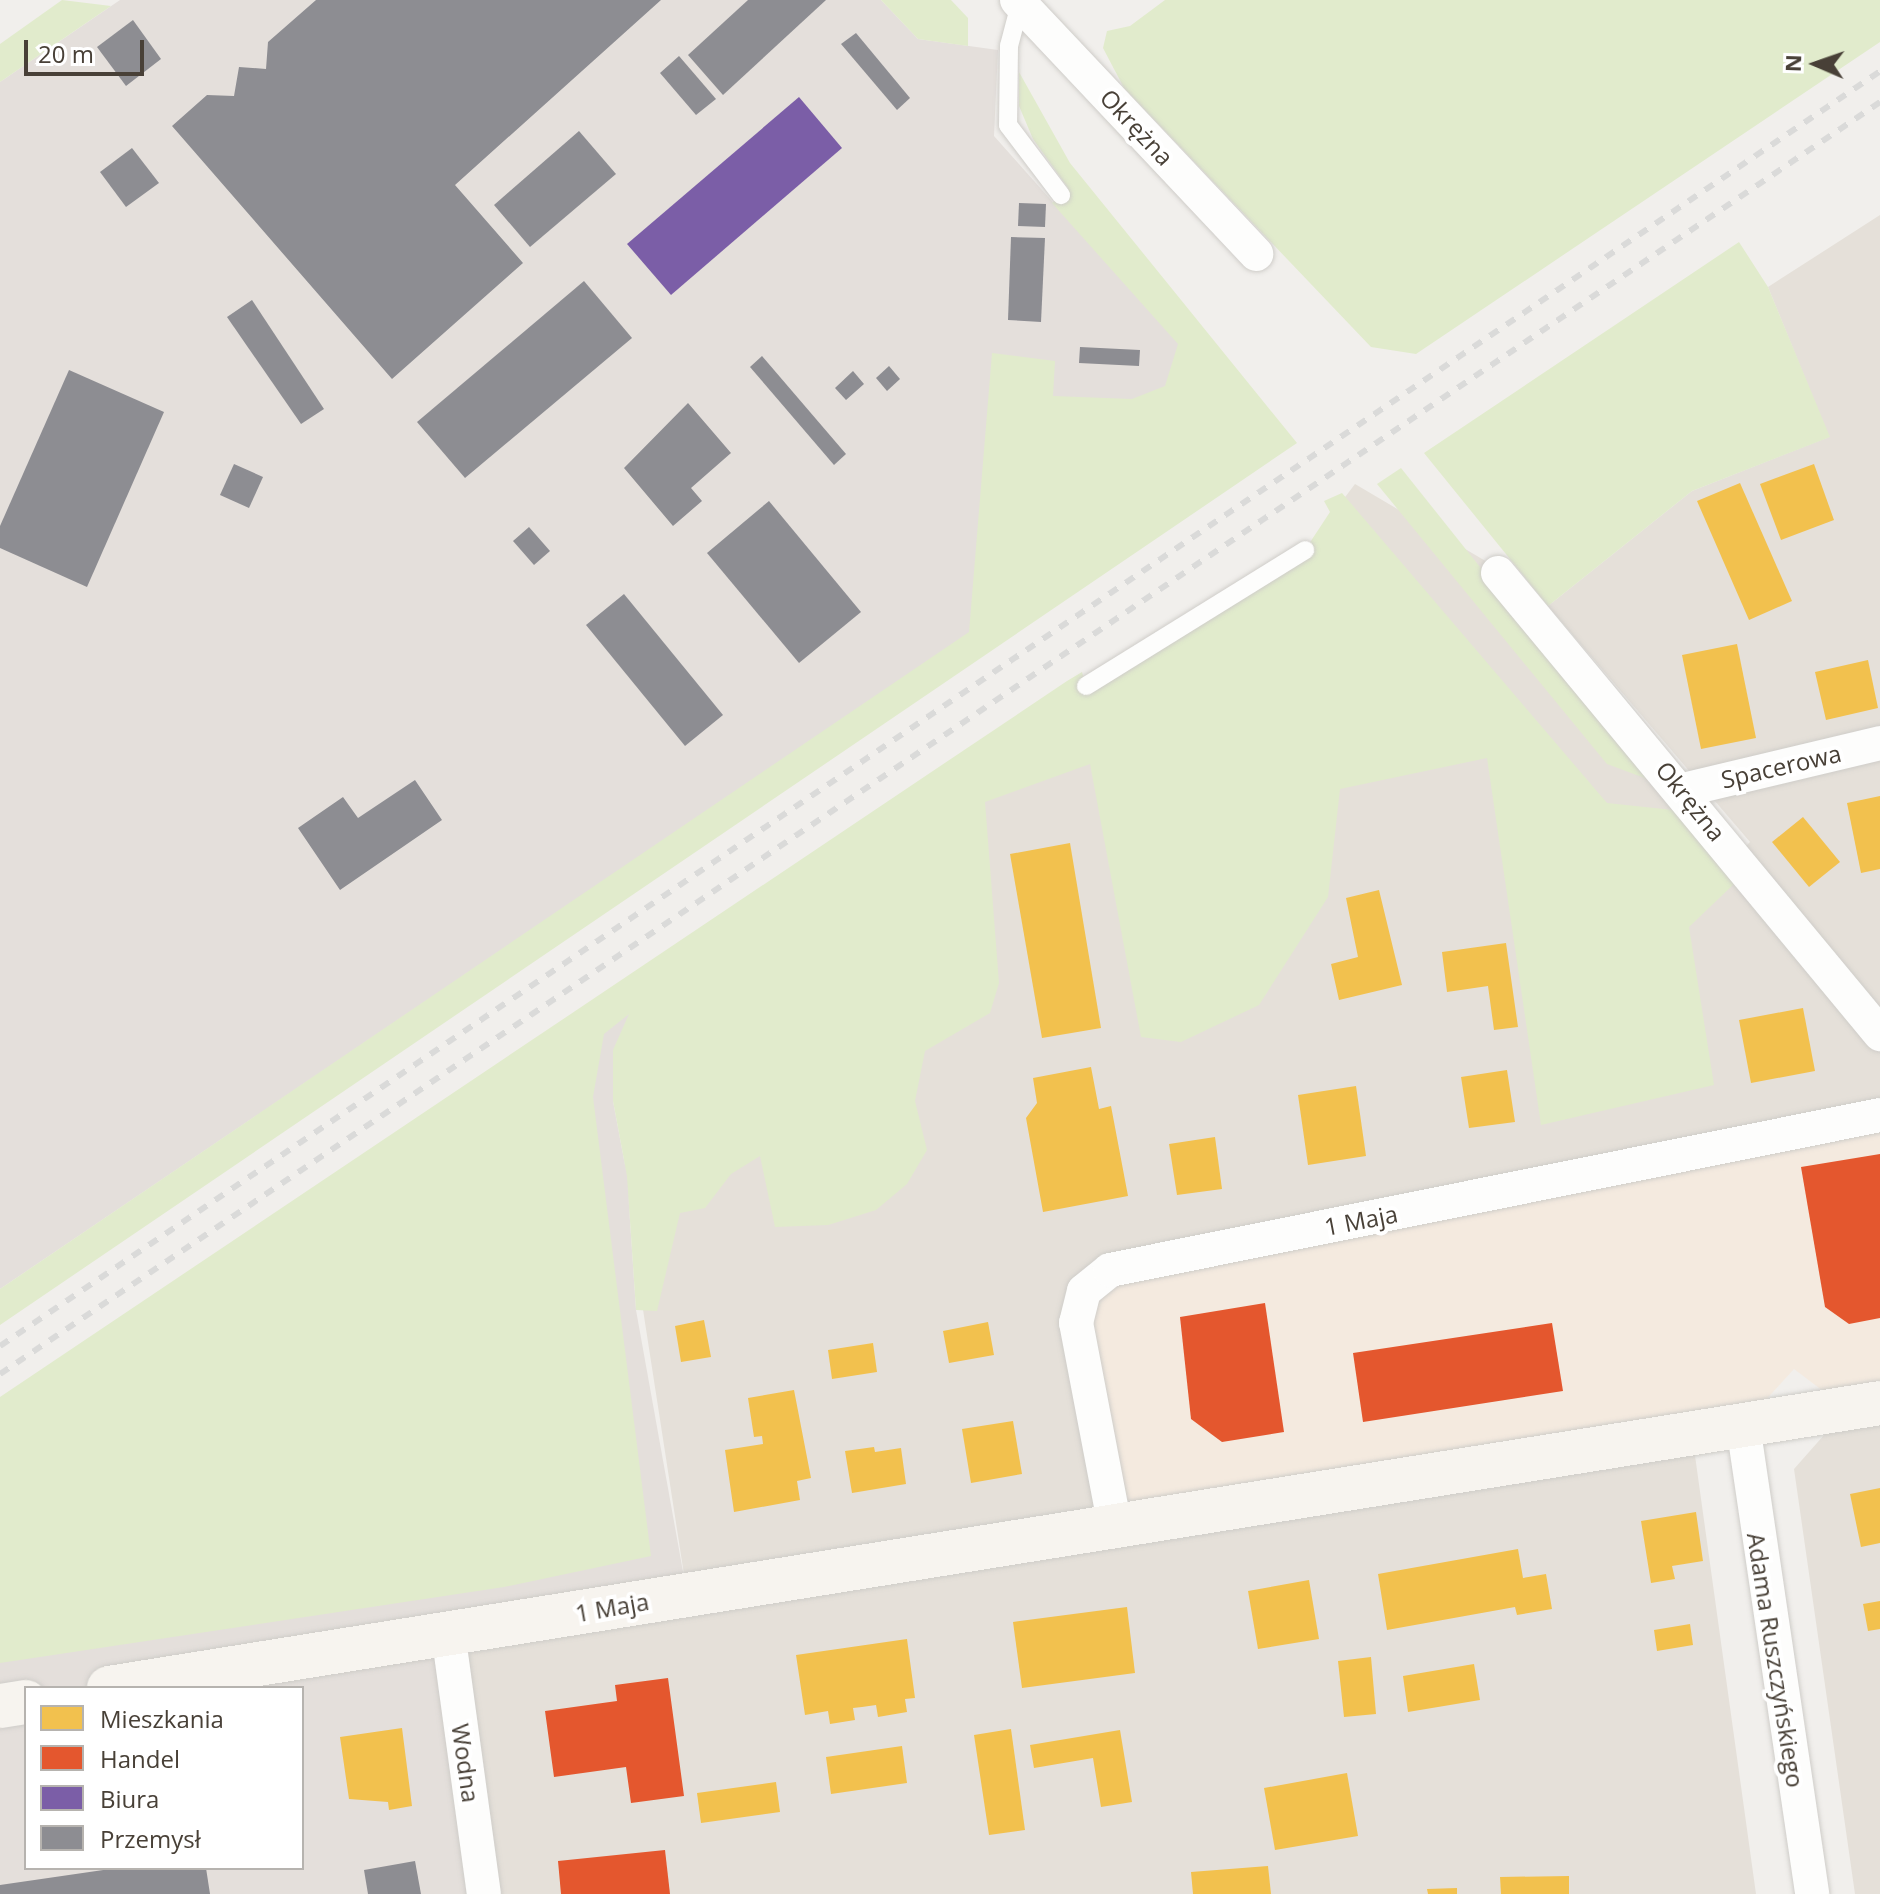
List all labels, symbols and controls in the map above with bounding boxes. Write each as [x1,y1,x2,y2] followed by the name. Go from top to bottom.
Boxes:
[28,24,148,74] scale bar
[1776,24,1856,104] north arrow
[38,37,94,70] text: 20 m
[1777,54,1807,73] text: N
[1094,83,1180,171] street label: Okrężna
[1718,738,1844,794] street label: Spacerowa
[1650,755,1732,847] street label: Okrężna
[1322,1199,1400,1241] street label: 1 Maja
[1742,1530,1810,1790] street label: Adama Ruszczyńskiego
[573,1586,651,1628] street label: 1 Maja
[24,1686,304,1870] legend
[100,1702,224,1735] text: Mieszkania
[446,1722,486,1804] street label: Wodna
[100,1742,180,1775] text: Handel
[100,1782,159,1815] text: Biura
[100,1822,201,1855] text: Przemysł

